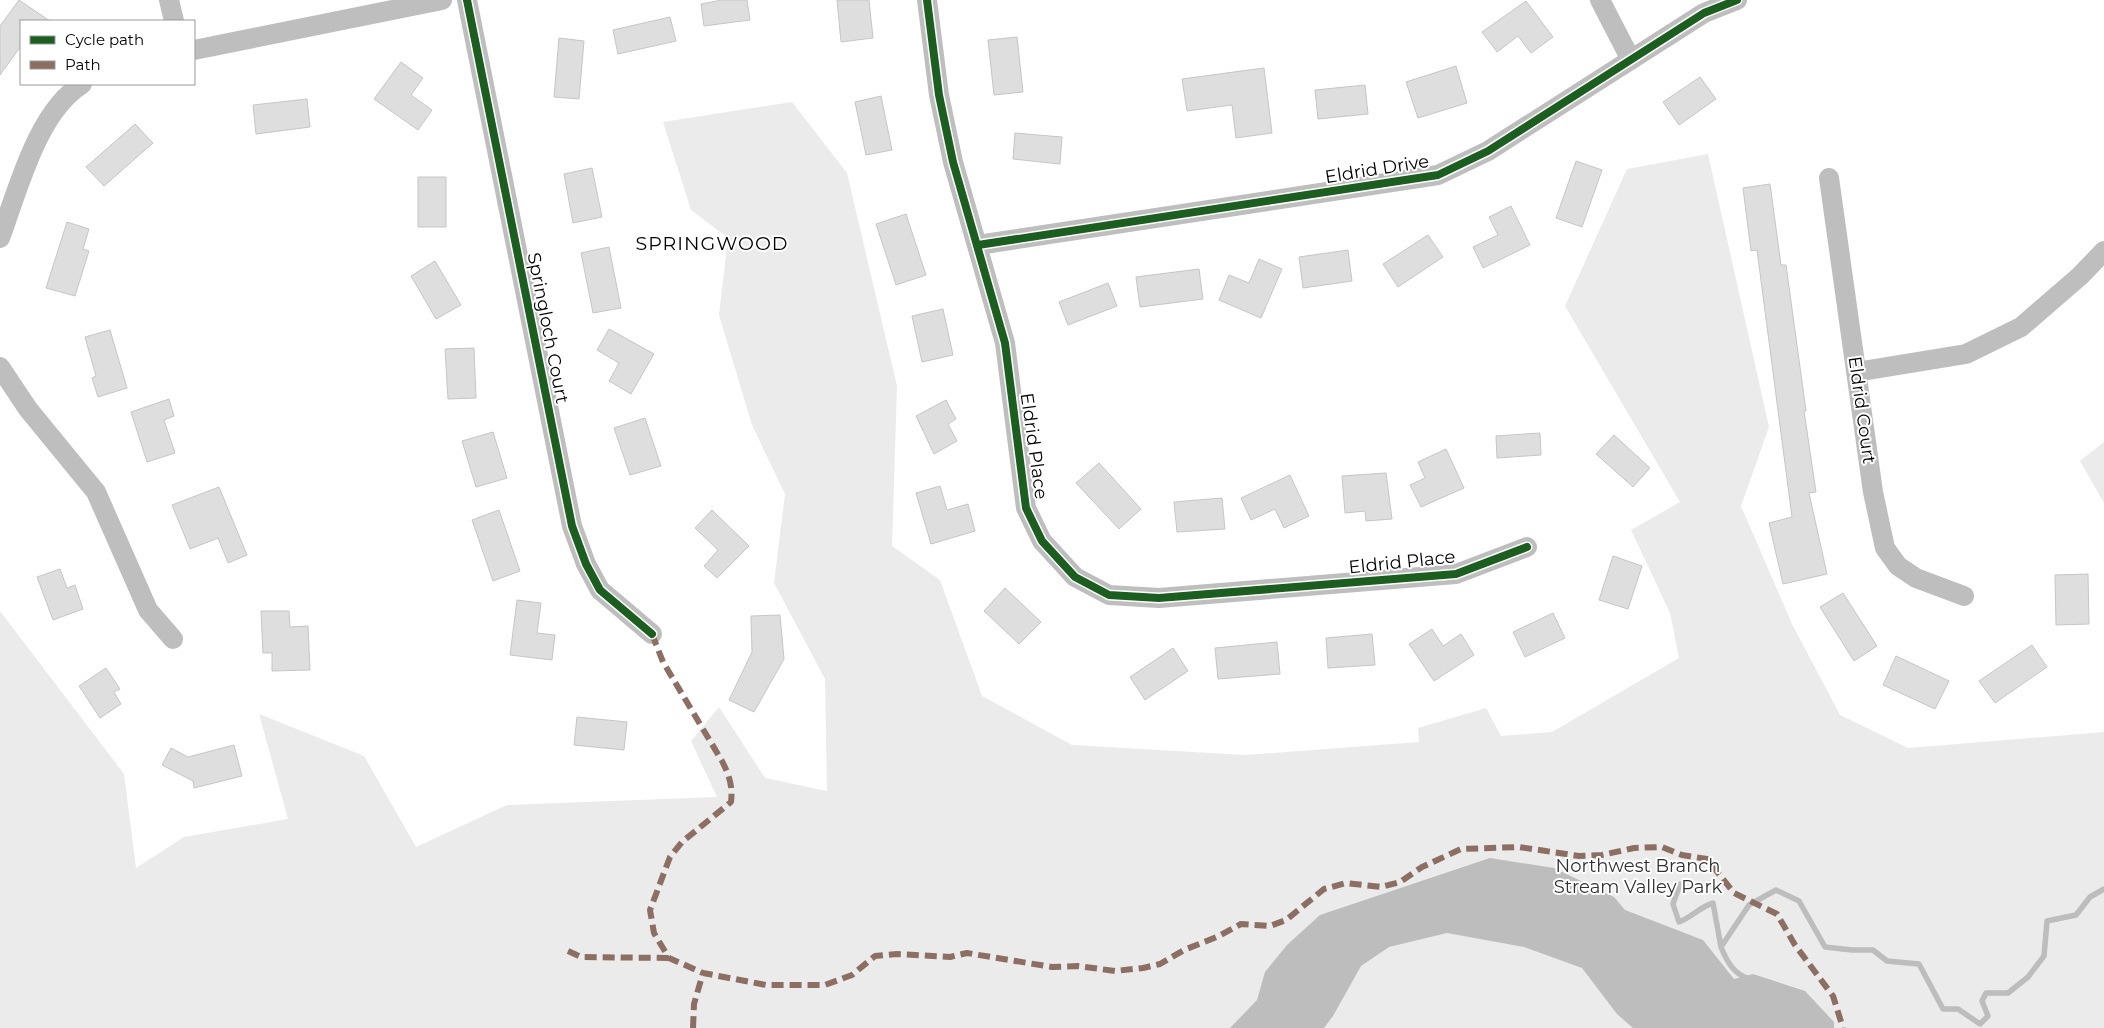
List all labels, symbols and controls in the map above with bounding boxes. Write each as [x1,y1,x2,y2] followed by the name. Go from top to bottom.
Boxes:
[20,20,195,85] legend
[65,30,144,49] text: Cycle path
[65,55,101,74] text: Path
[1323,150,1431,188] street label: Eldrid Drive
[635,232,789,255] district label: SPRINGWOOD
[523,251,573,405] street label: Springloch Court
[1844,355,1880,465] street label: Eldrid Court
[1016,391,1052,501] street label: Eldrid Place
[1348,545,1457,579] street label: Eldrid Place
[1554,855,1723,898] park label: Northwest Branch Stream Valley Park

